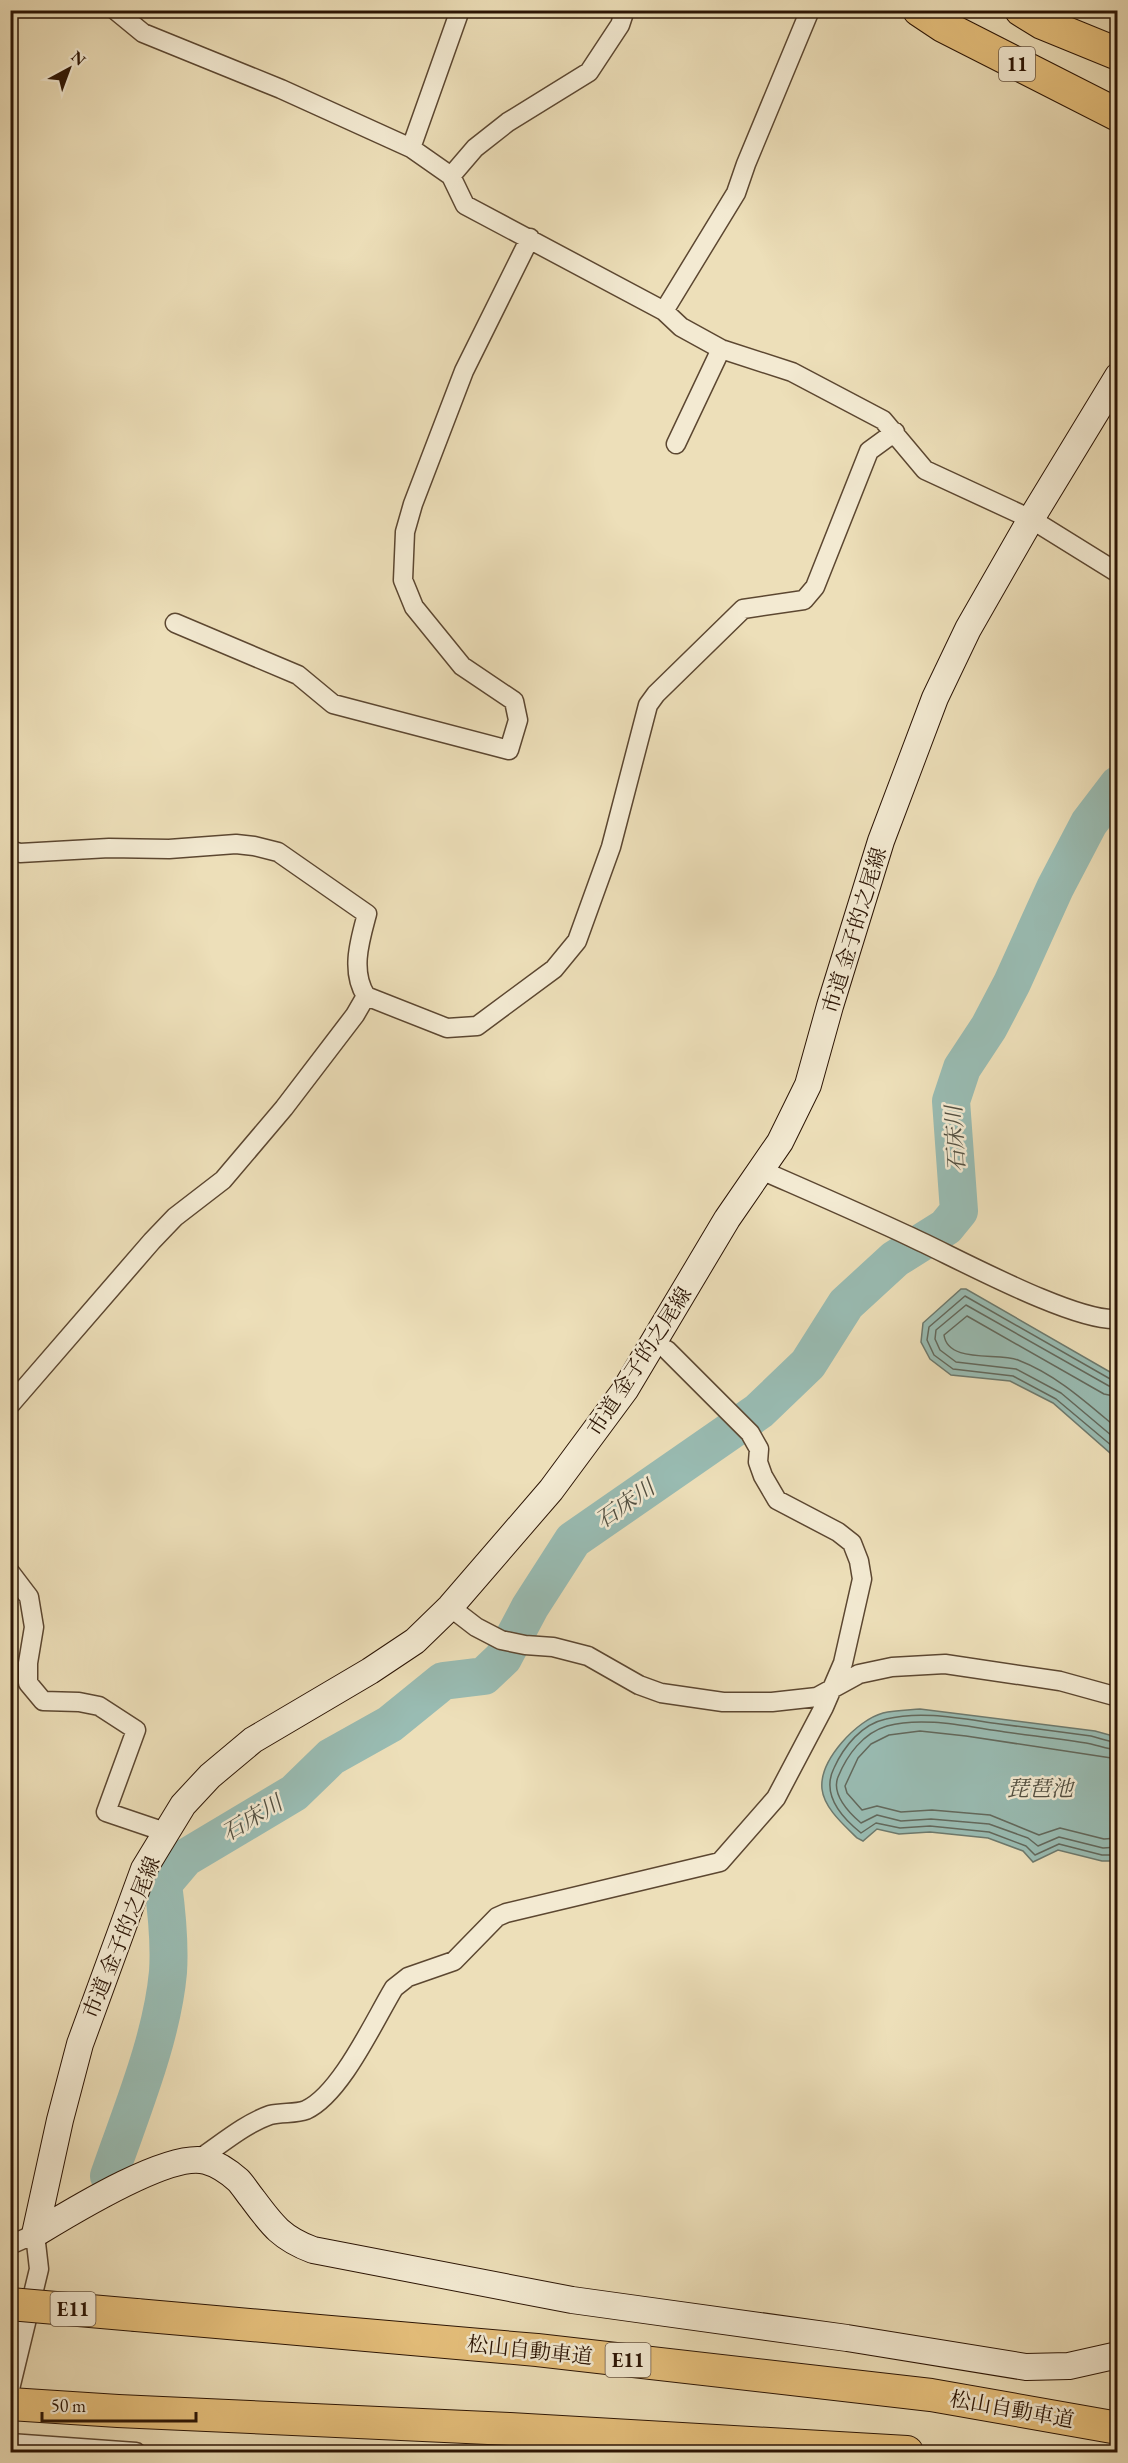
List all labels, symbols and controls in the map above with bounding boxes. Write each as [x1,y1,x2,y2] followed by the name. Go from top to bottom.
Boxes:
[39,39,99,99] north arrow
[67,46,90,70] text: N
[999,47,1035,81] road number: 11
[816,844,892,1016] street label: 市道 金子的之尾線
[939,1103,971,1173] water label: 石床川
[581,1281,697,1441] street label: 市道 金子的之尾線
[590,1472,662,1535] water label: 石床川
[1007,1774,1076,1803] water label: 琵琶池
[216,1788,289,1847] water label: 石床川
[76,1852,166,2022] street label: 市道 金子的之尾線
[50,2292,96,2326] road number: E11
[466,2330,594,2370] street label: 松山自動車道
[606,2343,650,2377] road number: E11
[42,2385,196,2423] scale bar
[948,2385,1076,2433] street label: 松山自動車道
[51,2394,86,2417] text: 50 m

